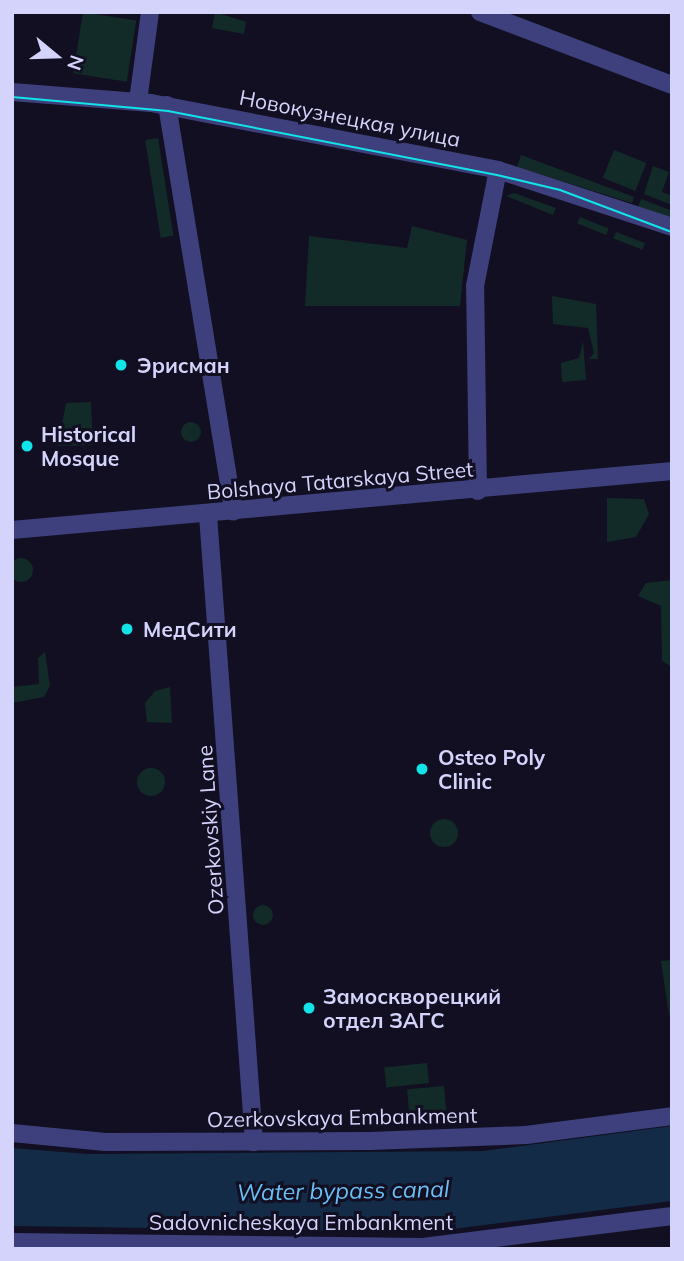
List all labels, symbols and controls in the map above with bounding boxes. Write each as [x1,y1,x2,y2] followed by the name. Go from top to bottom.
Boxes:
[21,21,91,91] north arrow
[62,52,90,74] text: N
[237,84,463,152] street label: Новокузнецкая улица
[137,352,230,378] place label: Эрисман
[111,355,131,375] marker: Эрисман
[41,421,136,471] place label: Historical Mosque
[19,438,35,454] marker: Historical Mosque
[206,456,474,504] street label: Bolshaya Tatarskaya Street
[143,616,237,642] place label: МедСити
[117,619,137,639] marker: МедСити
[192,744,228,916] street label: Ozerkovskiy Lane
[438,744,545,794] place label: Osteo Poly Clinic
[412,759,432,779] marker: Osteo Poly Clinic
[323,983,501,1033] place label: Замоскворецкий отдел ЗАГС
[301,1000,317,1016] marker: Замоскворецкий отдел ЗАГС
[207,1102,477,1132] street label: Ozerkovskaya Embankment
[236,1175,450,1207] water label: Water bypass canal
[149,1209,453,1235] street label: Sadovnicheskaya Embankment

